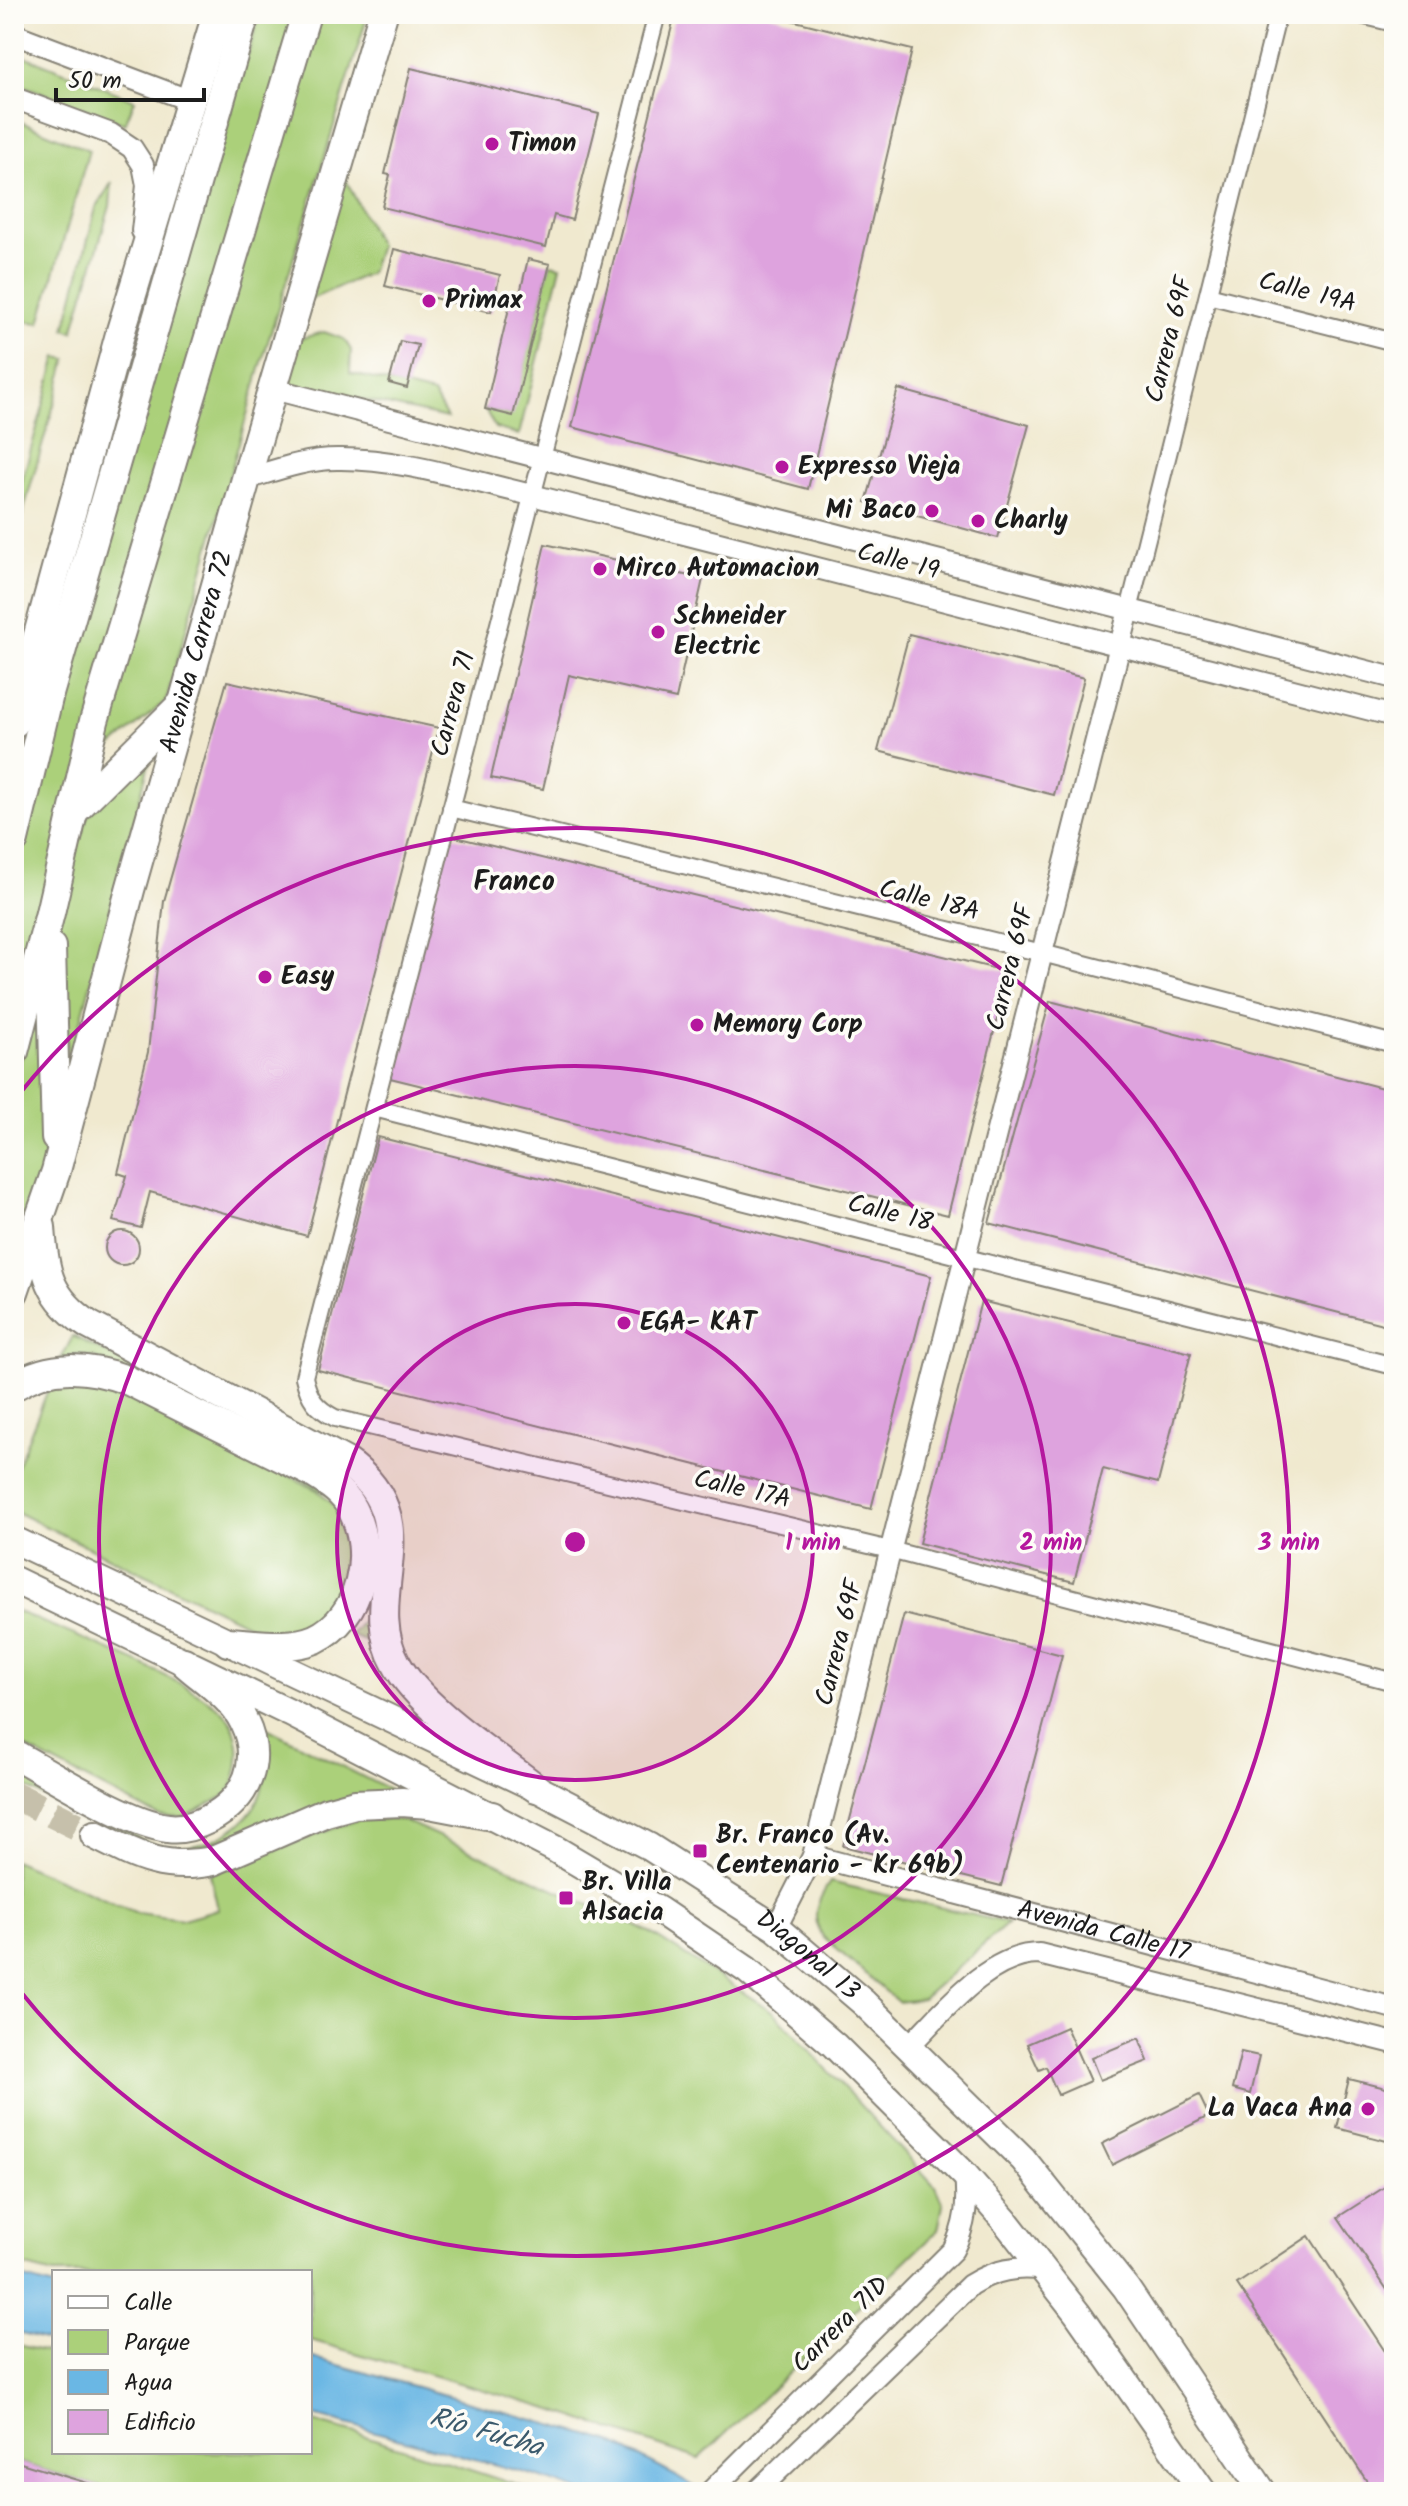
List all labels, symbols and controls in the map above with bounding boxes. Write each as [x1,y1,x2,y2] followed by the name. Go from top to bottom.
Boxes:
[56,52,204,102] scale bar
[68,62,122,101] text: 50 m
[508,123,576,165] place label: Timon
[483,135,501,153] marker: Timon
[1254,261,1360,325] street label: Calle 19A
[1134,270,1207,407] street label: Carrera 69F
[445,280,523,322] place label: Primax
[420,292,438,310] marker: Primax
[798,446,960,488] place label: Expresso Vieja
[773,458,791,476] marker: Expresso Vieja
[826,490,916,532] place label: Mi Baco
[994,500,1068,542] place label: Charly
[923,502,941,520] marker: Mi Baco
[969,512,987,530] marker: Charly
[852,532,944,593] street label: Calle 19
[149,546,246,758] street label: Avenida Carrera 72
[616,548,819,590] place label: Mirco Automacion
[591,560,609,578] marker: Mirco Automacion
[674,596,787,668] place label: Schneider Electric
[649,623,667,641] marker: Schneider Electric
[420,646,488,762] street label: Carrera 71
[473,860,555,905] district label: Franco
[874,868,984,934] street label: Calle 18A
[975,898,1048,1035] street label: Carrera 69F
[281,956,335,998] place label: Easy
[256,968,274,986] marker: Easy
[713,1004,863,1046] place label: Memory Corp
[688,1016,706,1034] marker: Memory Corp
[843,1183,937,1245] street label: Calle 18
[640,1302,759,1344] place label: EGA- KAT
[615,1314,633,1332] marker: EGA- KAT
[689,1458,795,1522] street label: Calle 17A
[785,1524,841,1563] text: 1 min
[1020,1524,1082,1563] text: 2 min
[1257,1524,1320,1563] text: 3 min
[561,1528,589,1556] centre of rings
[804,1573,877,1710] street label: Carrera 69F
[716,1815,964,1887] place label: Br. Franco (Av. Centenario - Kr 69b)
[691,1842,709,1860] marker: Br. Franco (Av. Centenario - Kr 69b)
[582,1862,672,1934] place label: Br. Villa Alsacia
[557,1889,575,1907] marker: Br. Villa Alsacia
[1012,1889,1195,1975] street label: Avenida Calle 17
[747,1899,869,2012] street label: Diagonal 13
[1207,2088,1352,2130] place label: La Vaca Ana
[1359,2100,1377,2118] marker: La Vaca Ana
[782,2266,900,2384] street label: Carrera 71D
[52,2270,312,2454] legend
[124,2284,172,2323] text: Calle
[124,2324,190,2363] text: Parque
[124,2364,173,2403] text: Agua
[424,2395,550,2471] water label: Río Fucha
[124,2404,196,2443] text: Edificio

